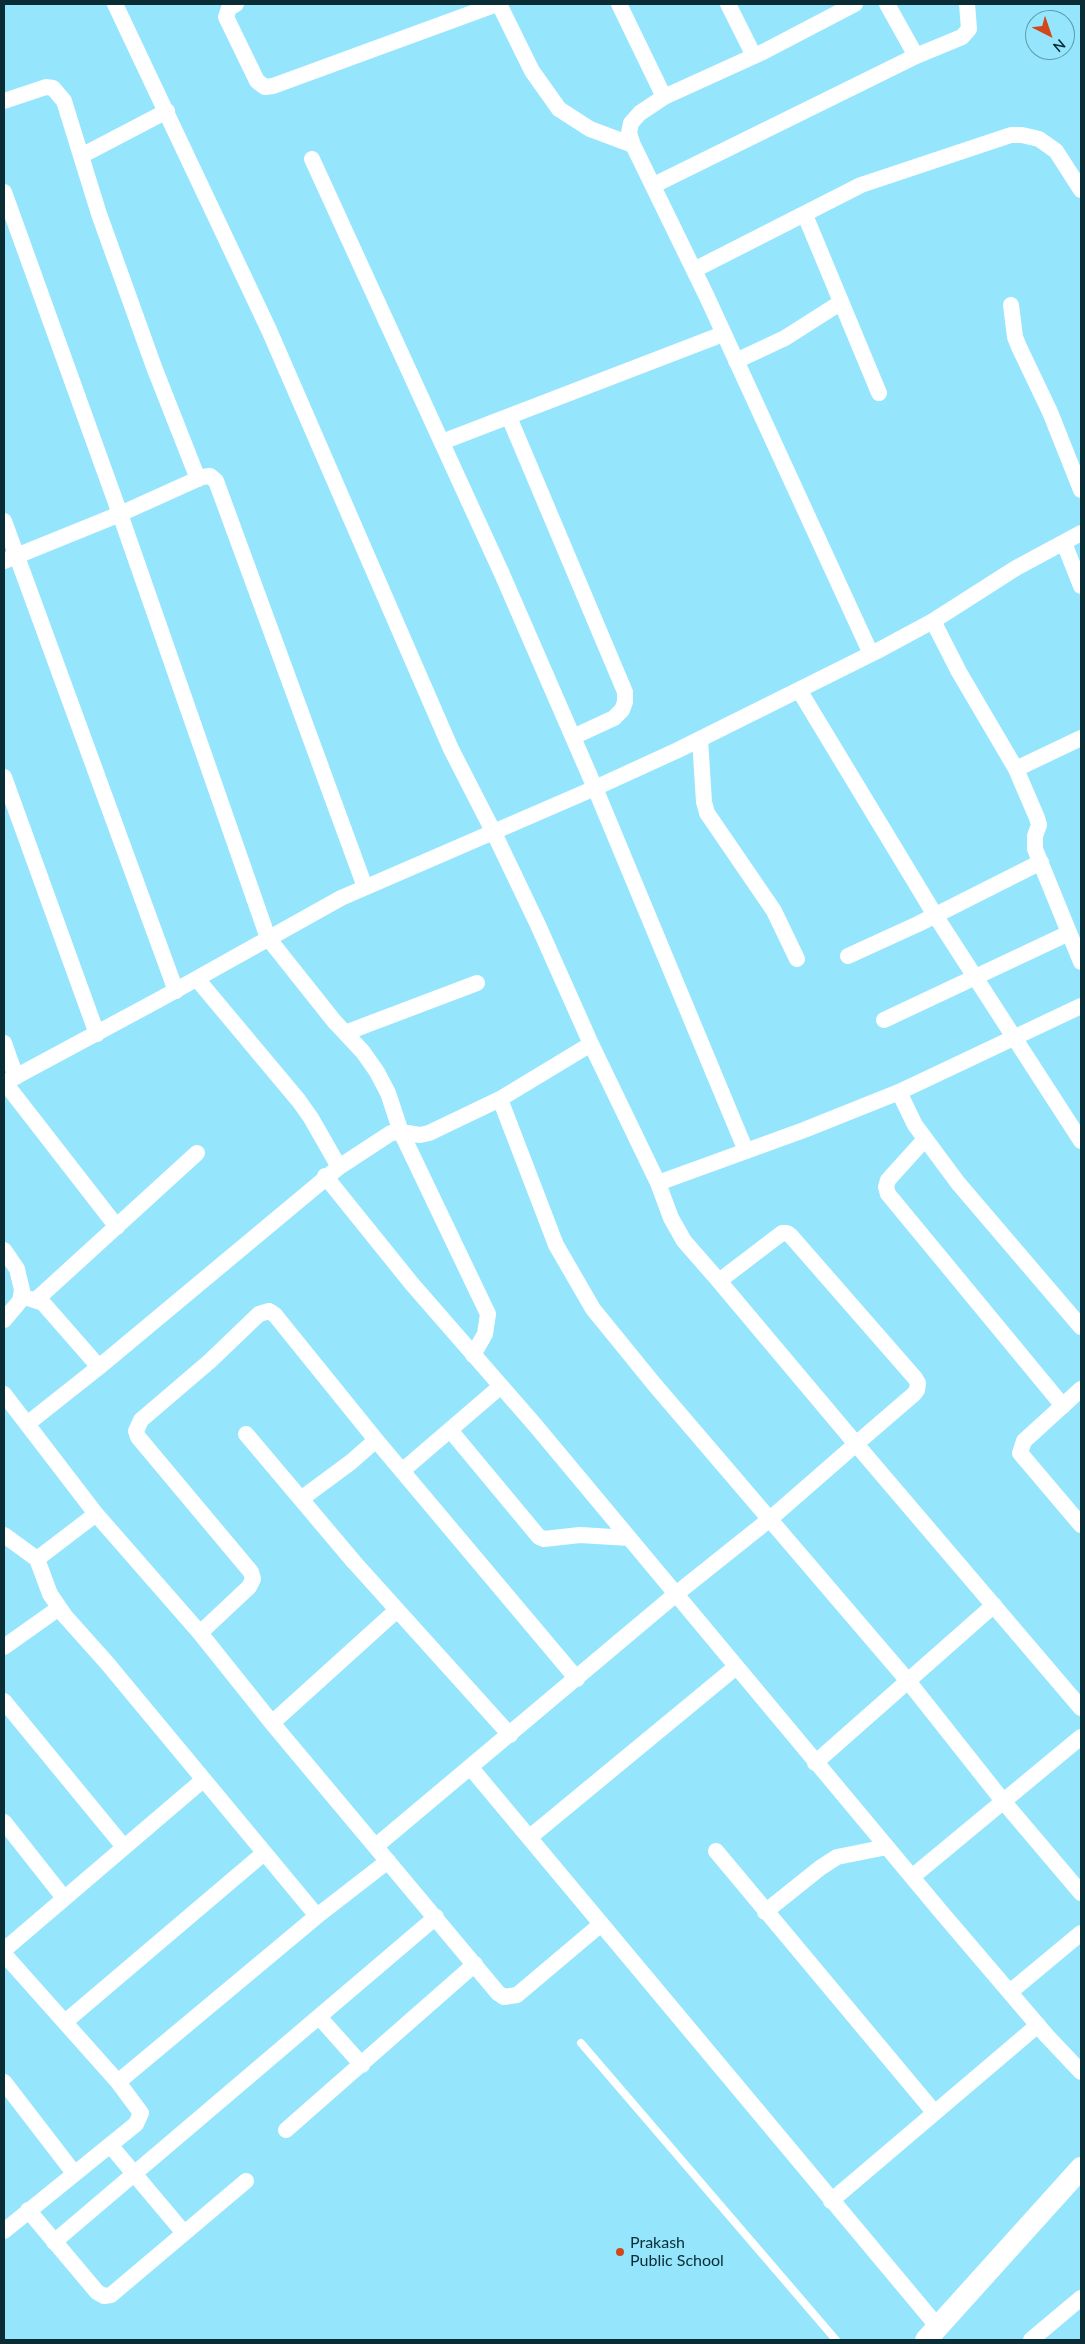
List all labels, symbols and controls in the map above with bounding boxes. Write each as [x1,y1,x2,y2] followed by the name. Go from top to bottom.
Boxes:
[1025,10,1075,60] north arrow
[1050,36,1069,56] text: N
[630,2233,724,2271] place label: Prakash Public School
[614,2246,626,2258] marker: Prakash Public School

